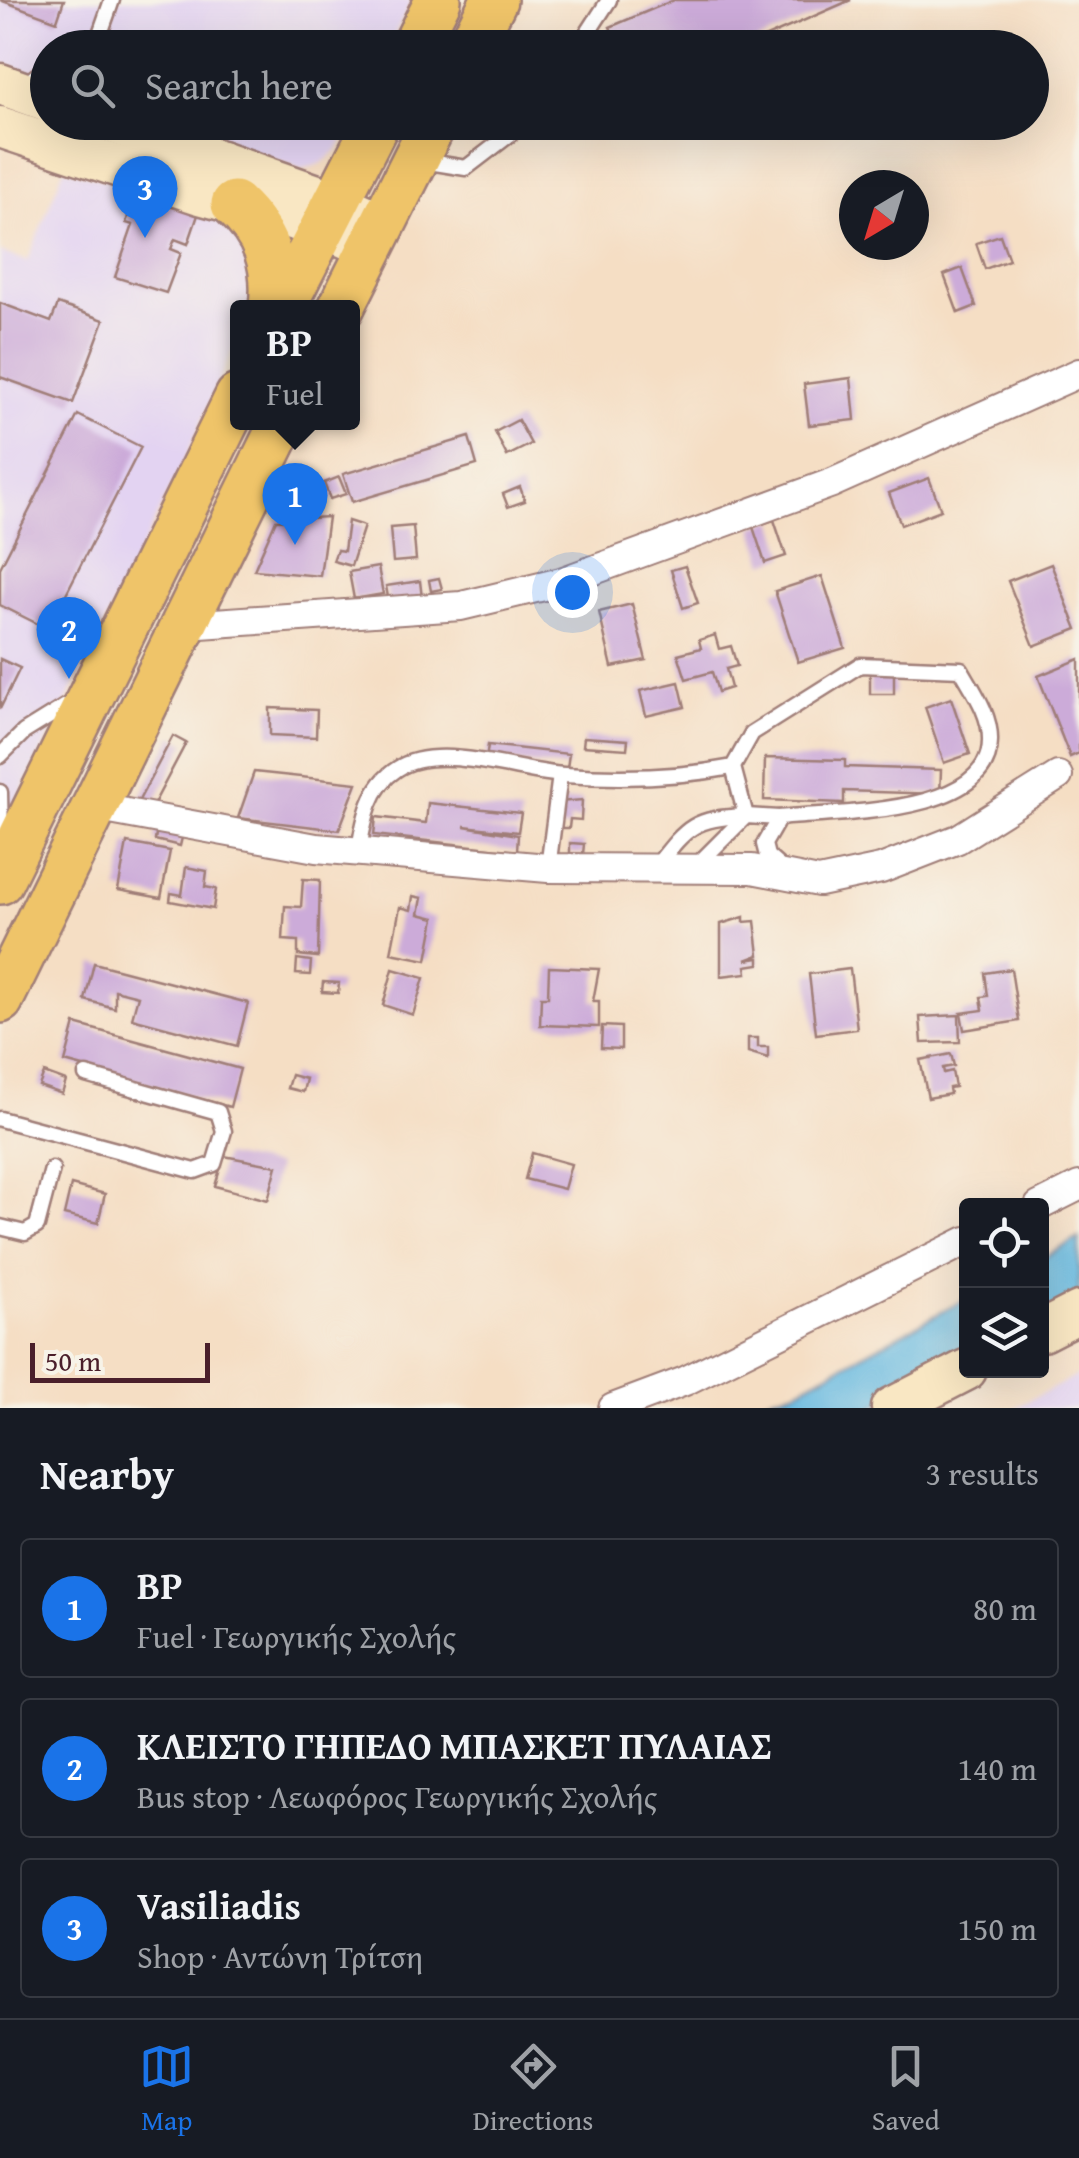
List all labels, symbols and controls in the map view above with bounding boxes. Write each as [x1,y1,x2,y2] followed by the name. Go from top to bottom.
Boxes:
[30,30,1049,140] search box
[145,57,333,113] text: Search here
[65,58,120,113] icon: search
[112,156,178,238] pin: 3
[839,170,929,260] north arrow
[230,300,360,430] popup
[267,314,312,370] text: BP
[267,370,323,417] text: Fuel
[262,462,328,545] pin: 1
[547,567,598,618] your location
[36,596,102,679] pin: 2
[959,1198,1049,1378] map controls
[959,1198,1049,1288] button: locate
[959,1288,1049,1378] button: layers
[30,1338,210,1382] scale bar
[45,1340,101,1381] text: 50 m
[40,1443,174,1504] text: Nearby
[926,1450,1039,1497] text: 3 results
[137,1557,183,1613] text: BP
[66,1585,83,1632] text: 1
[973,1585,1037,1632] text: 80 m
[137,1613,456,1660] text: Fuel · Γεωργικής Σχολής
[137,1717,772,1773] text: ΚΛΕΙΣΤΟ ΓΗΠΕΔΟ ΜΠΑΣΚΕΤ ΠΥΛΑΙΑΣ
[66,1745,83,1792] text: 2
[958,1745,1037,1792] text: 140 m
[137,1773,657,1820] text: Bus stop · Λεωφόρος Γεωργικής Σχολής
[137,1877,301,1933] text: Vasiliadis
[66,1905,83,1952] text: 3
[958,1905,1037,1952] text: 150 m
[137,1933,423,1980] text: Shop · Αντώνη Τρίτση
[139,2039,194,2140] tab: Map
[473,2039,593,2140] tab: Directions
[872,2039,940,2140] tab: Saved

